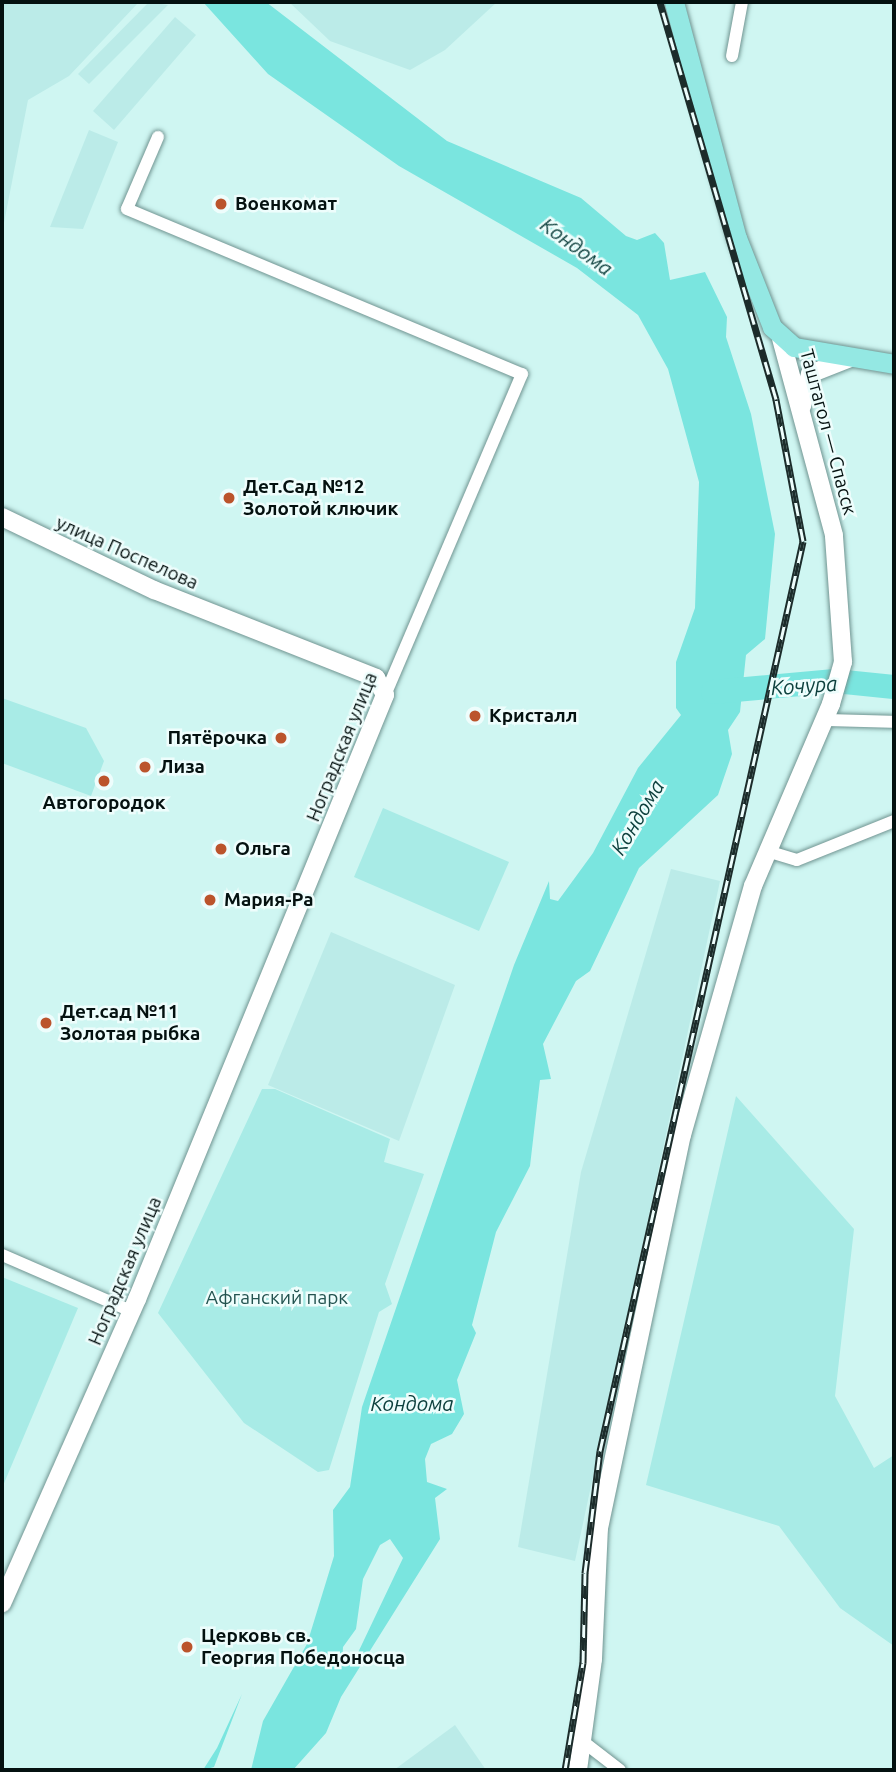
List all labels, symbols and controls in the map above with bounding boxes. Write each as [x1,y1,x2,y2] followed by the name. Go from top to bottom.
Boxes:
[235,193,337,215] place label: Военкомат
[213,196,229,212] marker: Военкомат
[536,211,618,281] water label: Кондома
[795,347,861,517] street label: Таштагол — Спасск
[243,476,398,520] place label: Дет.Сад №12 Золотой ключик
[221,490,237,506] marker: Дет.Сад №12 Золотой ключик
[52,511,202,595] street label: улица Поспелова
[302,669,382,825] street label: Ноградская улица
[770,670,838,700] water label: Кочура
[489,705,577,727] place label: Кристалл
[467,708,483,724] marker: Кристалл
[168,727,267,749] place label: Пятёрочка
[273,730,289,746] marker: Пятёрочка
[159,756,205,778] place label: Лиза
[137,759,153,775] marker: Лиза
[96,773,112,789] marker: Автогородок
[605,775,669,859] water label: Кондома
[43,792,165,814] place label: Автогородок
[235,838,291,860] place label: Ольга
[213,841,229,857] marker: Ольга
[224,889,314,911] place label: Мария-Ра
[202,892,218,908] marker: Мария-Ра
[60,1001,200,1045] place label: Дет.сад №11 Золотая рыбка
[38,1015,54,1031] marker: Дет.сад №11 Золотая рыбка
[83,1193,167,1349] street label: Ноградская улица
[206,1287,348,1309] park label: Афганский парк
[370,1390,454,1416] water label: Кондома
[201,1625,405,1669] place label: Церковь св. Георгия Победоносца
[179,1639,195,1655] marker: Церковь св. Георгия Победоносца

